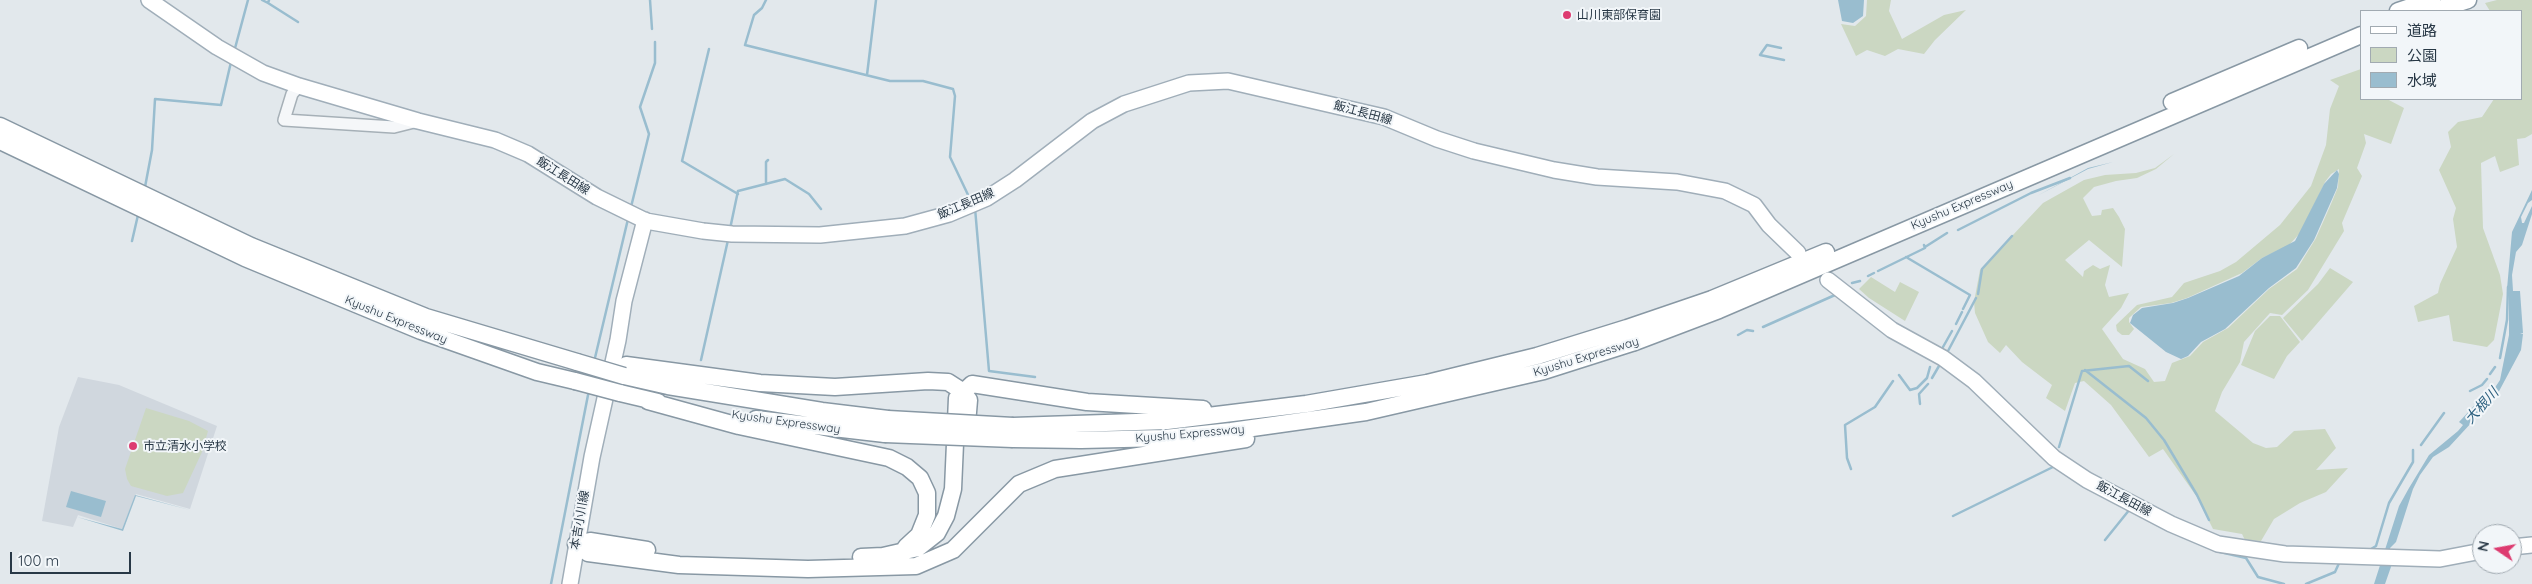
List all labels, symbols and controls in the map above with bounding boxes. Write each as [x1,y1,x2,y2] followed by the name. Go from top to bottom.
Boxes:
[1577,8,1661,22] place label: 山川東部保育園
[1561,9,1573,21] marker: 山川東部保育園
[2360,10,2522,100] legend
[2407,21,2437,40] text: 道路
[2407,46,2437,65] text: 公園
[2407,71,2437,90] text: 水域
[1332,98,1394,128] street label: 飯江長田線
[534,154,592,198] street label: 飯江長田線
[1909,177,2015,233] street label: Kyushu Expressway
[936,186,996,222] street label: 飯江長田線
[343,293,449,347] street label: Kyushu Expressway
[1532,334,1640,380] street label: Kyushu Expressway
[2462,385,2502,427] water label: 大根川
[731,407,841,437] street label: Kyushu Expressway
[1135,422,1245,446] street label: Kyushu Expressway
[143,439,227,453] place label: 市立清水小学校
[127,440,139,452] marker: 市立清水小学校
[2094,479,2154,519] street label: 飯江長田線
[568,489,592,551] street label: 本吉小川線
[2472,524,2522,574] north arrow
[2473,539,2493,553] text: N
[12,542,134,574] scale bar
[18,551,59,570] text: 100 m

